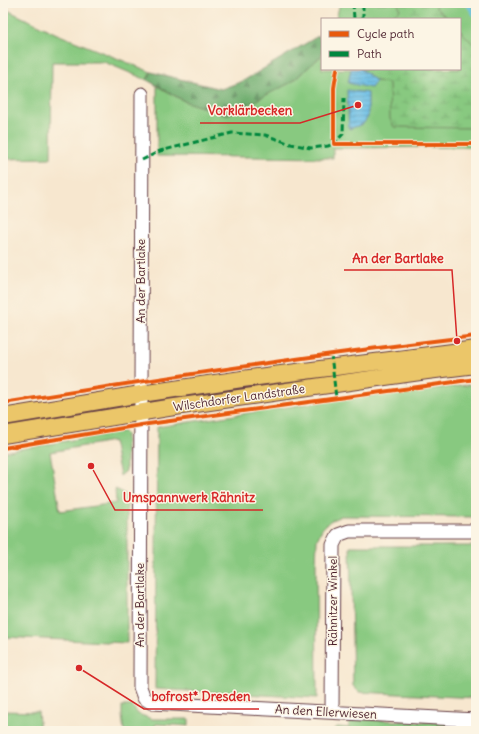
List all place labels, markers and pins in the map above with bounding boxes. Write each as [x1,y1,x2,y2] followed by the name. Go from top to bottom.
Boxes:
[200,98,300,123] callout: Vorklärbecken
[344,245,452,270] callout: An der Bartlake
[115,485,263,510] callout: Umspannwerk Rähnitz
[144,684,259,709] callout: bofrost* Dresden

